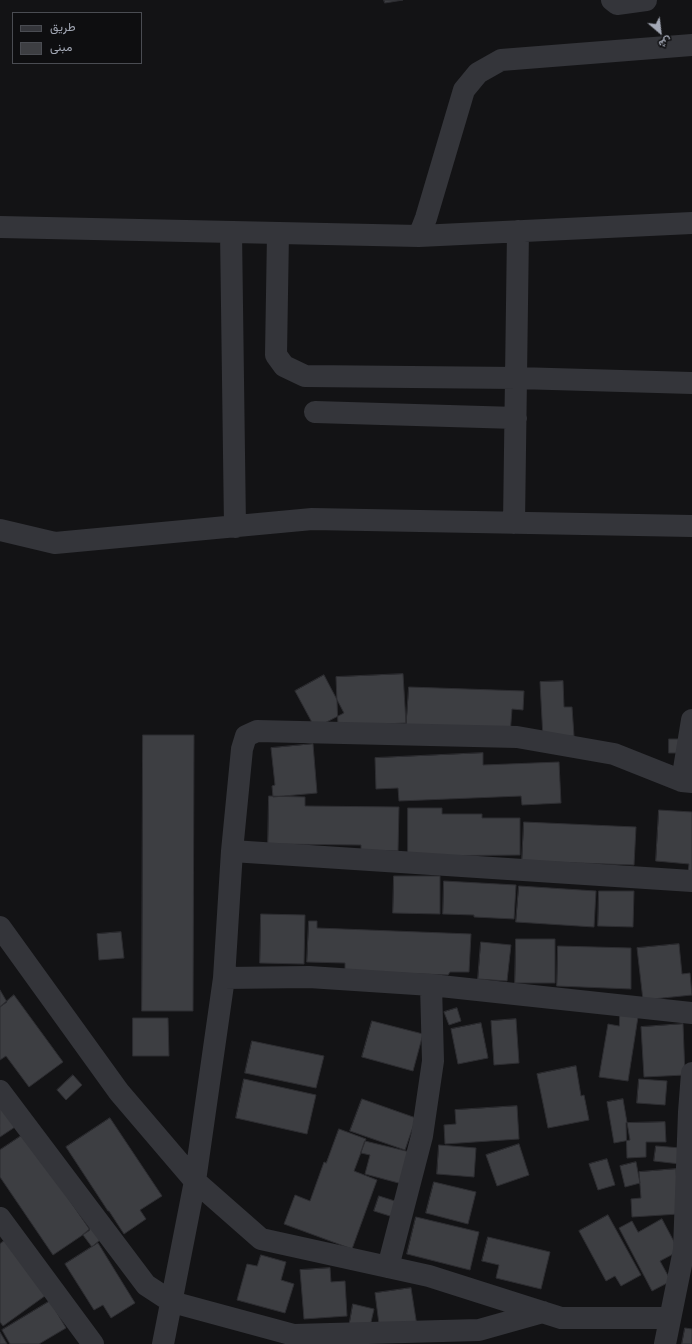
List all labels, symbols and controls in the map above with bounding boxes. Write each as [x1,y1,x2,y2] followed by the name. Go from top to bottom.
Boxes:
[12,12,142,64] legend
[640,12,680,52] north arrow
[50,19,75,34] text: طريق
[657,33,675,52] text: ش
[50,39,72,54] text: مبنى

